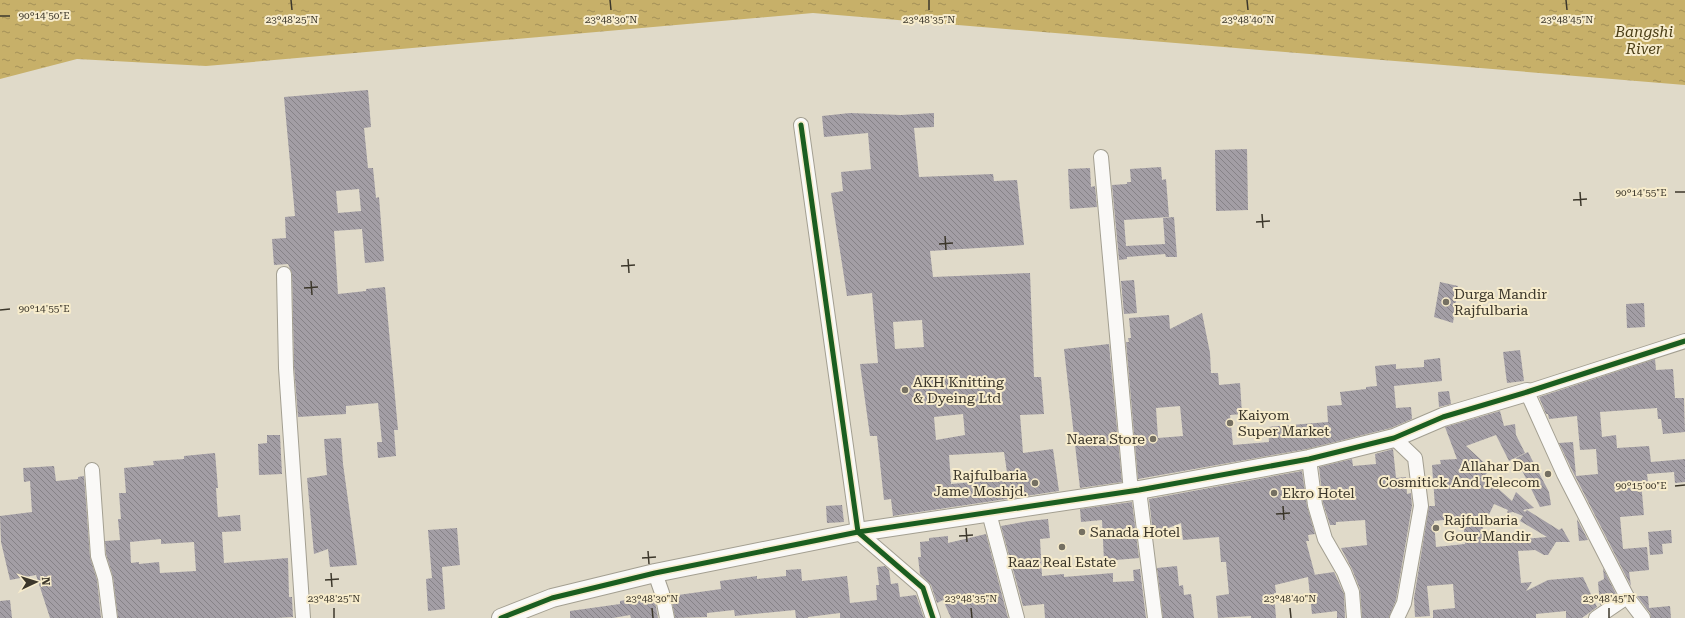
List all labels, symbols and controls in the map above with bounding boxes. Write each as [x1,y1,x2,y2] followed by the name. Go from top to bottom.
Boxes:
[18,10,70,21] text: 90°14'50"E
[266,14,318,25] text: 23°48'25"N
[585,14,637,25] text: 23°48'30"N
[903,14,955,25] text: 23°48'35"N
[1222,14,1274,25] text: 23°48'40"N
[1541,14,1593,25] text: 23°48'45"N
[1614,23,1673,58] water label: Bangshi River
[1615,187,1667,198] text: 90°14'55"E
[1454,286,1547,318] place label: Durga Mandir Rajfulbaria
[1441,297,1451,307] marker: Durga Mandir Rajfulbaria
[18,303,70,314] text: 90°14'55"E
[913,374,1004,406] place label: AKH Knitting & Dyeing Ltd
[900,385,910,395] marker: AKH Knitting & Dyeing Ltd
[1238,407,1330,439] place label: Kaiyom Super Market
[1225,418,1235,428] marker: Kaiyom Super Market
[1067,431,1145,447] place label: Naera Store
[1148,434,1158,444] marker: Naera Store
[1379,458,1540,490] place label: Allahar Dan Cosmitick And Telecom
[934,467,1027,499] place label: Rajfulbaria Jame Moshjd.
[1543,469,1553,479] marker: Allahar Dan Cosmitick And Telecom
[1030,478,1040,488] marker: Rajfulbaria Jame Moshjd.
[1615,480,1667,491] text: 90°15'00"E
[1282,485,1355,501] place label: Ekro Hotel
[1269,488,1279,498] marker: Ekro Hotel
[1444,512,1531,544] place label: Rajfulbaria Gour Mandir
[1431,523,1441,533] marker: Rajfulbaria Gour Mandir
[1090,524,1181,540] place label: Sanada Hotel
[1077,527,1087,537] marker: Sanada Hotel
[1057,542,1067,552] marker: Raaz Real Estate
[1008,554,1117,570] place label: Raaz Real Estate
[16,562,56,602] north arrow
[39,577,52,587] text: N
[308,593,360,604] text: 23°48'25"N
[626,593,678,604] text: 23°48'30"N
[945,593,997,604] text: 23°48'35"N
[1264,593,1316,604] text: 23°48'40"N
[1583,593,1635,604] text: 23°48'45"N

